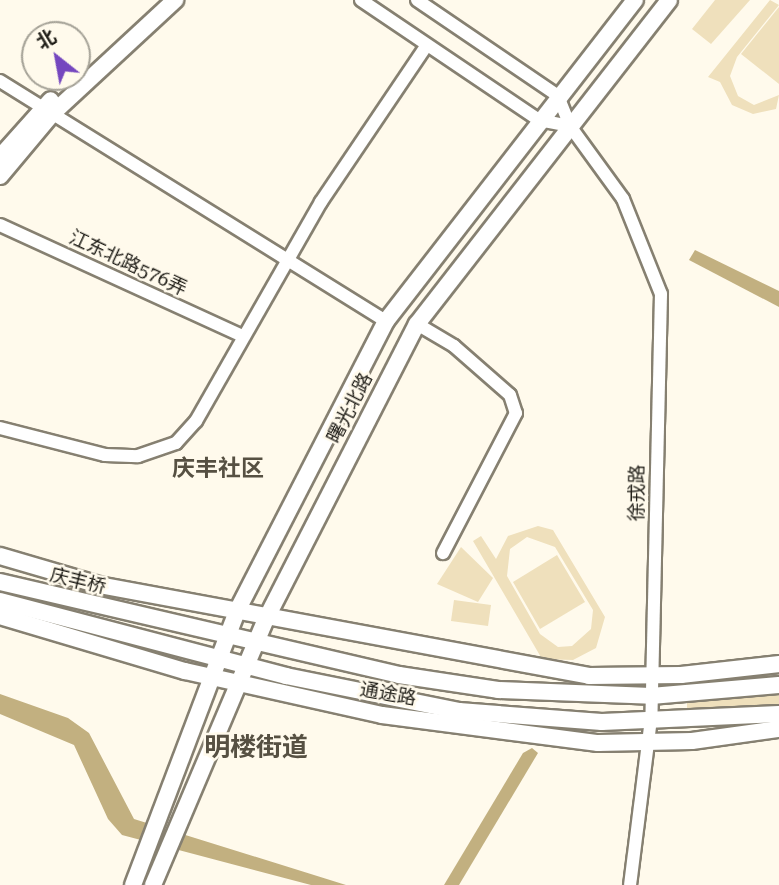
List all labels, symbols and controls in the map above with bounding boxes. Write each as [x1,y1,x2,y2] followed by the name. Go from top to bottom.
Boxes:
[21,21,91,91] north arrow
[32,25,60,54] text: 北
[66,226,190,300] street label: 江东北路576弄
[323,369,377,447] street label: 曙光北路
[172,455,264,483] district label: 庆丰社区
[625,464,649,522] street label: 徐戎路
[48,563,108,599] street label: 庆丰桥
[358,678,418,710] street label: 通途路
[204,732,308,764] district label: 明楼街道

